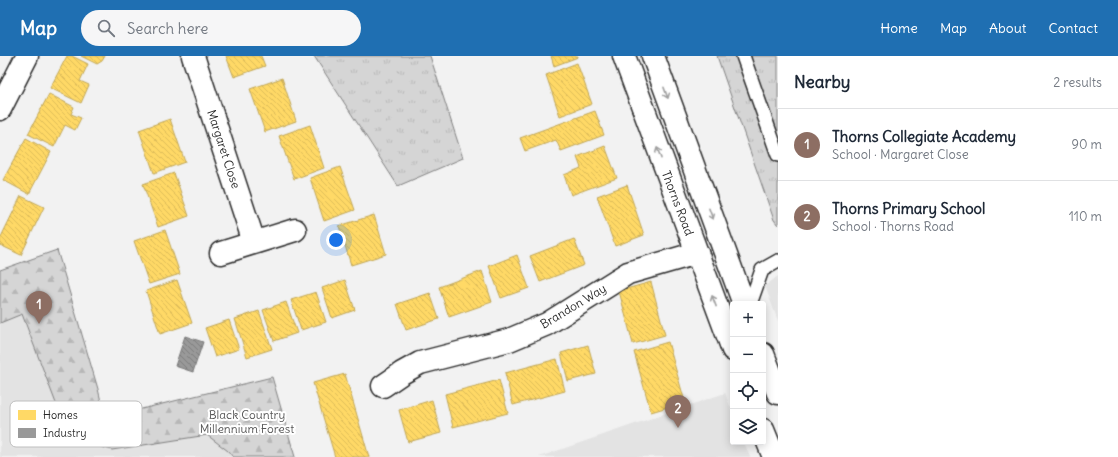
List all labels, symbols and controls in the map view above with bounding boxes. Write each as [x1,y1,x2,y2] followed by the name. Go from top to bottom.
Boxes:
[81,10,361,46] search box
[20,16,57,40] text: Map
[95,17,117,39] icon: search
[127,19,208,38] text: Search here
[880,19,918,37] text: Home
[940,19,967,37] text: Map
[989,19,1027,37] text: About
[1049,19,1098,37] text: Contact
[794,71,850,93] text: Nearby
[1053,74,1102,91] text: 2 results
[663,86,671,98] one-way arrow
[204,108,244,190] street label: Margaret Close
[832,127,1016,146] text: Thorns Collegiate Academy
[804,136,810,153] text: 1
[1071,136,1102,153] text: 90 m
[655,146,662,159] one-way arrow
[832,146,969,163] text: School · Margaret Close
[659,168,697,238] street label: Thorns Road
[832,199,985,218] text: Thorns Primary School
[708,208,716,220] one-way arrow
[803,208,811,225] text: 2
[1069,208,1102,225] text: 110 m
[832,218,954,235] text: School · Thorns Road
[326,230,346,250] your location
[537,280,609,332] street label: Brandon Way
[26,291,52,324] pin: 1
[710,295,718,307] one-way arrow
[730,301,766,445] map controls
[730,301,766,337] button: +
[730,337,766,373] button: −
[730,373,766,409] button: locate
[665,395,691,428] pin: 2
[10,401,142,447] legend
[200,407,294,436] park label: Black Country Millennium Forest
[43,408,78,422] text: Homes
[730,409,766,445] button: layers
[43,426,86,440] text: Industry

